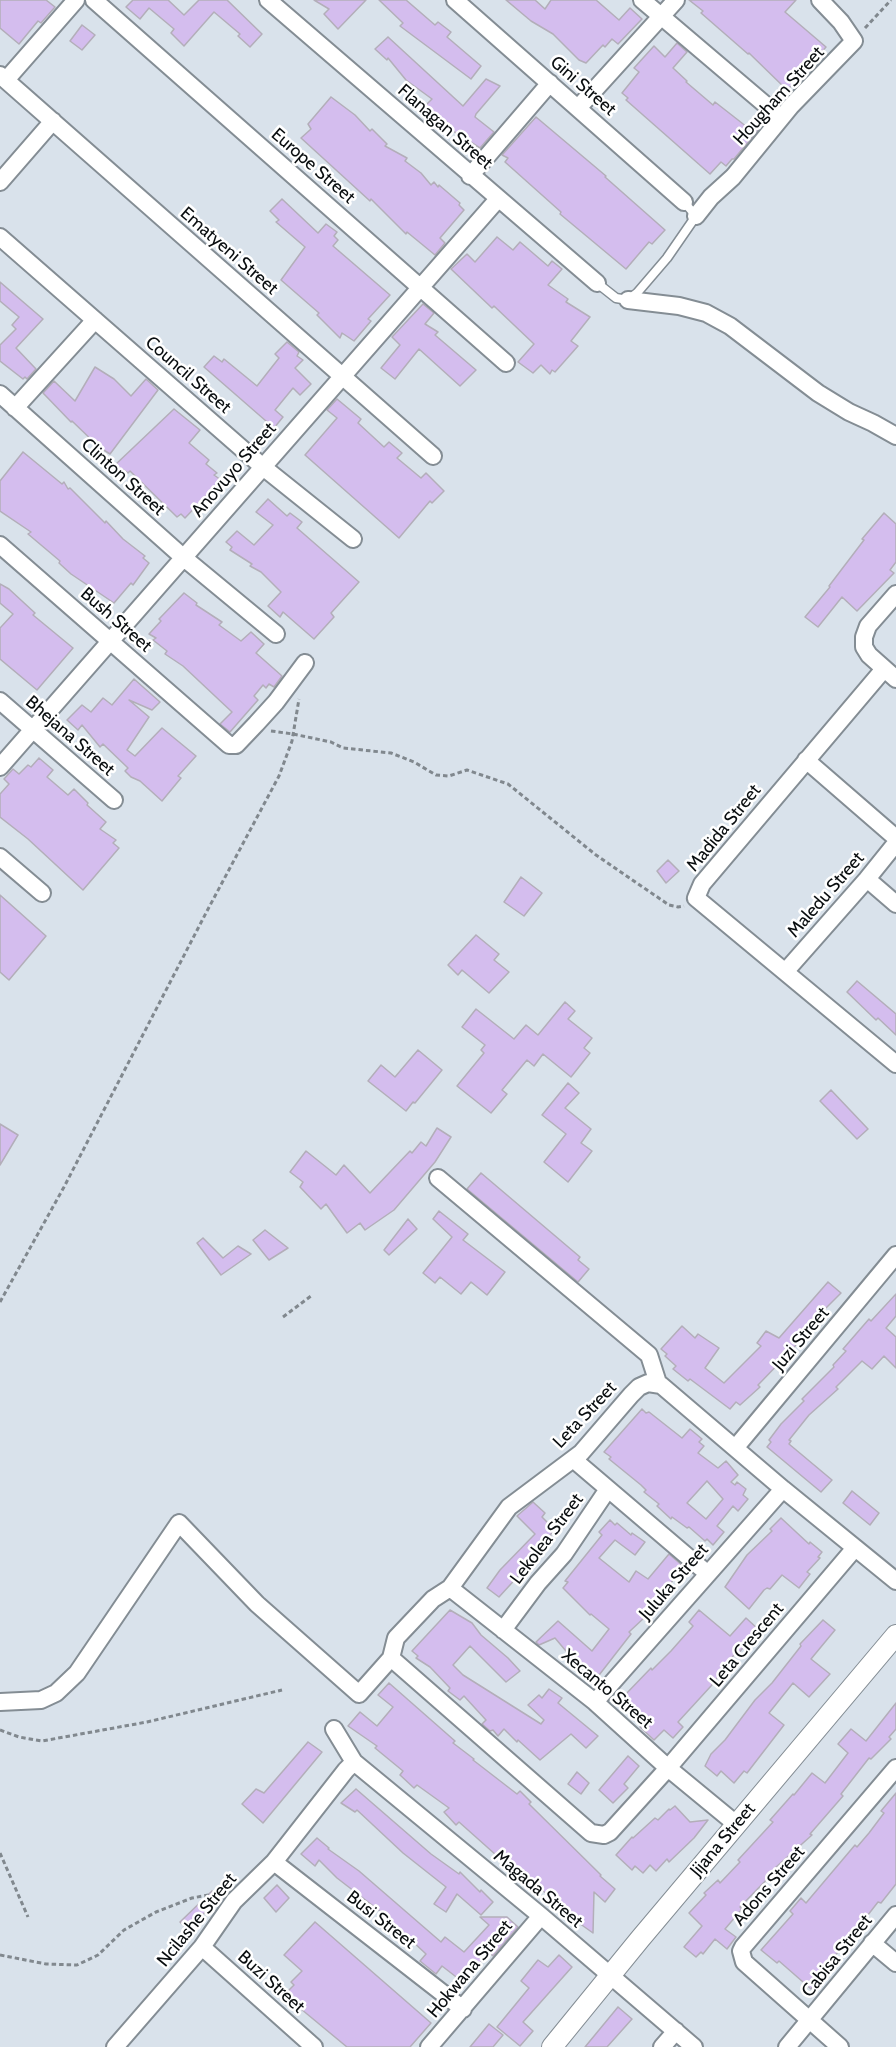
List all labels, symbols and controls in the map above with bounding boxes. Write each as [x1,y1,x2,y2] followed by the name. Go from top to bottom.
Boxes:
[729,42,829,150] street label: Hougham Street
[546,52,620,120] street label: Gini Street
[393,80,497,174] street label: Flanagan Street
[267,124,359,208] street label: Europe Street
[176,203,282,299] street label: Ematyeni Street
[141,332,235,418] street label: Council Street
[187,418,281,522] street label: Anovuyo Street
[77,434,169,520] street label: Clinton Street
[76,583,156,657] street label: Bush Street
[21,691,119,781] street label: Bhejana Street
[682,780,766,876] street label: Madida Street
[783,848,869,942] street label: Maledu Street
[768,1303,834,1375] street label: Juzi Street
[549,1377,621,1453] street label: Leta Street
[506,1489,588,1589] street label: Lekolea Street
[635,1539,713,1625] street label: Juluka Street
[706,1599,788,1691] street label: Leta Crescent
[557,1645,657,1733] street label: Xecanto Street
[686,1799,760,1881] street label: Jijana Street
[729,1842,809,1930] street label: Adons Street
[489,1845,587,1933] street label: Magada Street
[153,1869,241,1971] street label: Ncilashe Street
[342,1886,420,1954] street label: Busi Street
[797,1910,877,2002] street label: Cabisa Street
[423,1916,517,2022] street label: Hokwana Street
[233,1946,309,2018] street label: Buzi Street

